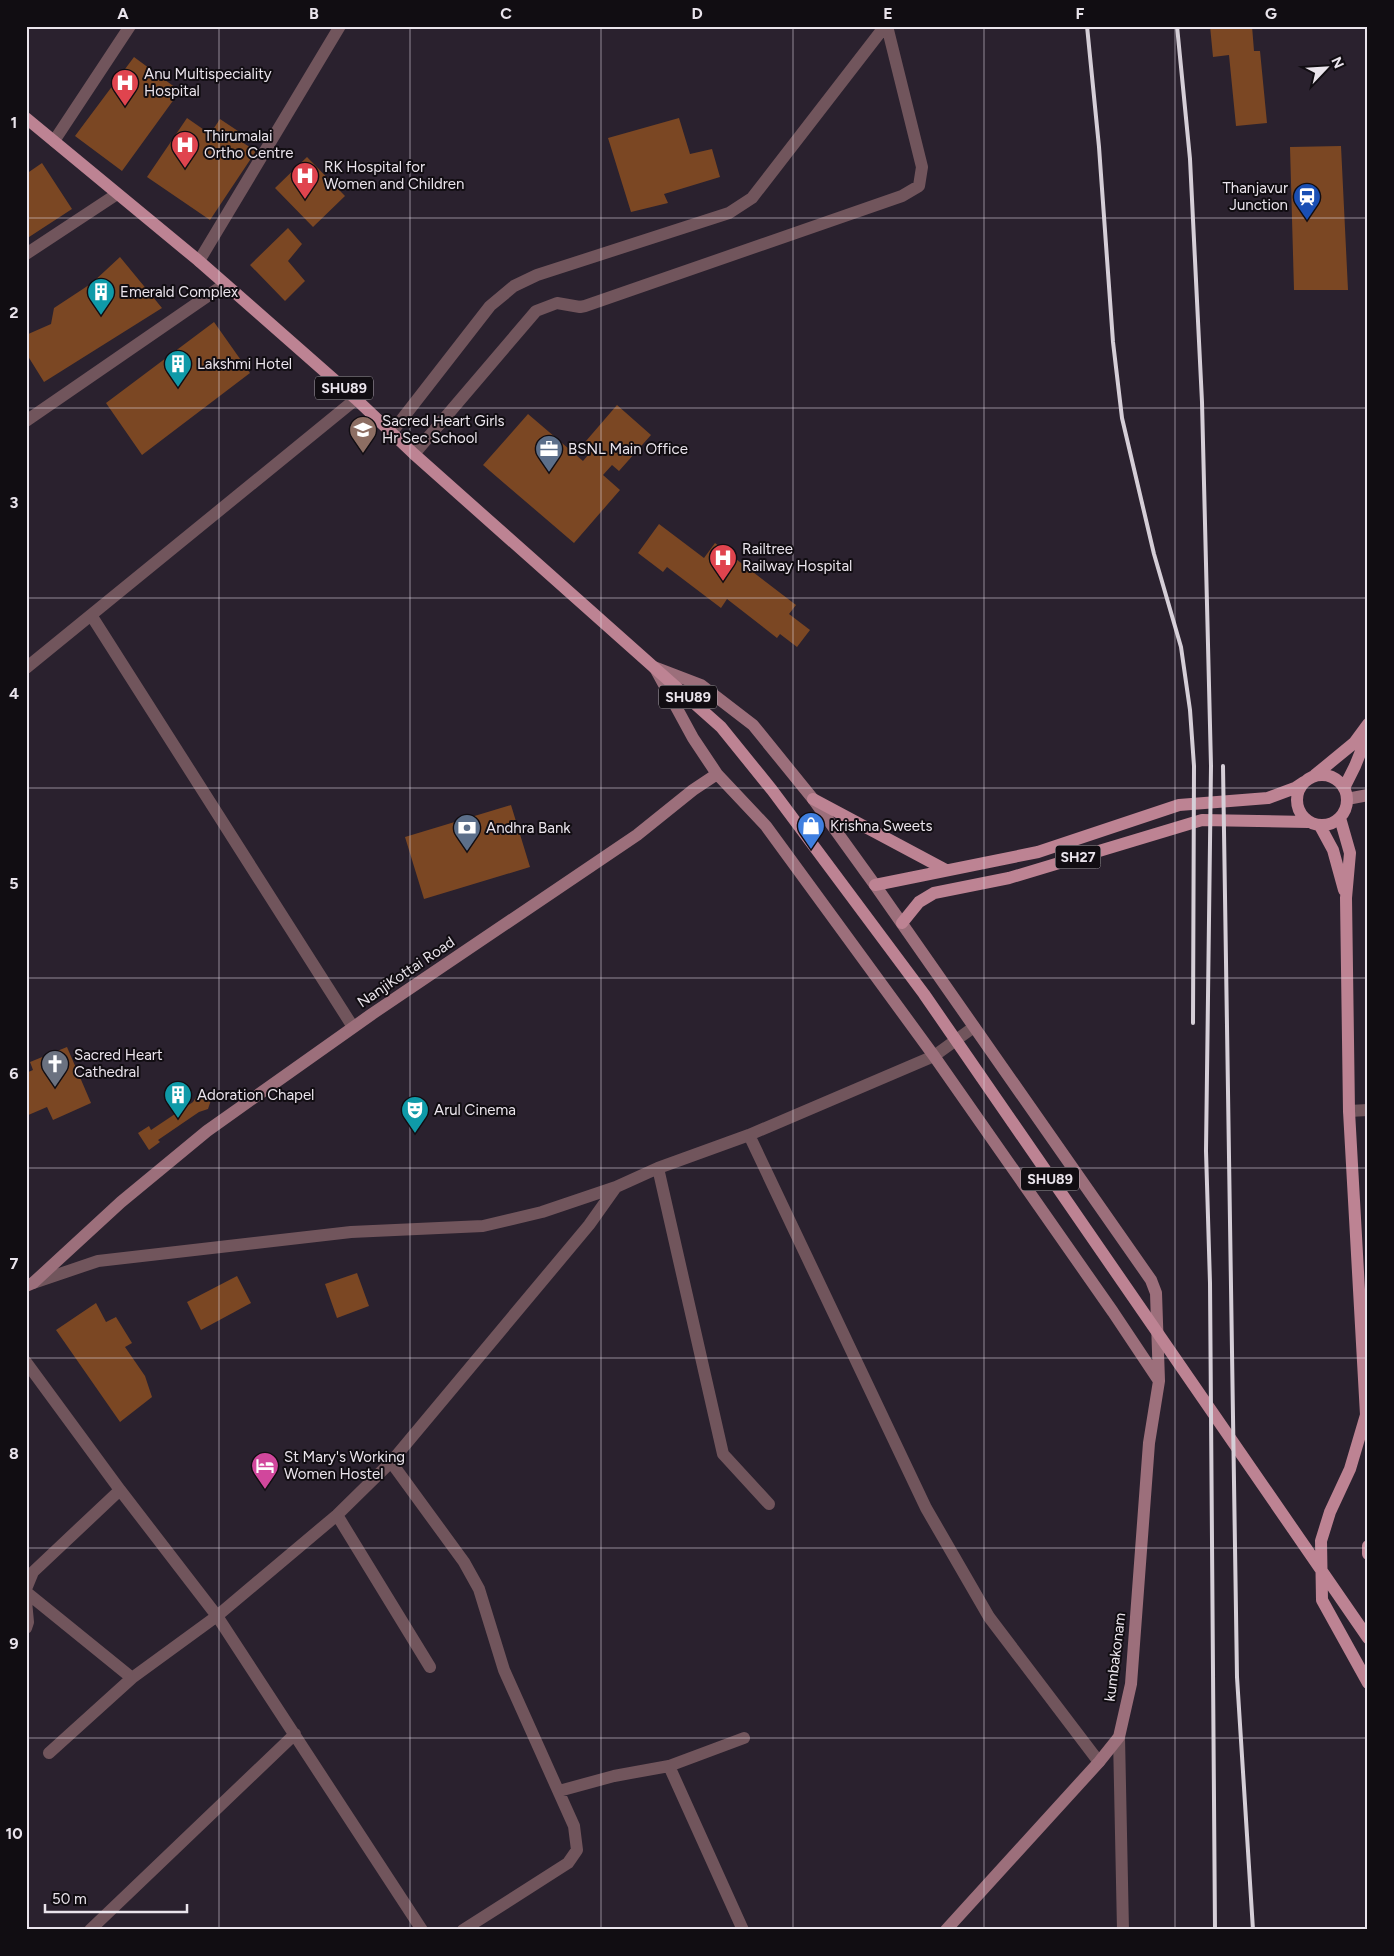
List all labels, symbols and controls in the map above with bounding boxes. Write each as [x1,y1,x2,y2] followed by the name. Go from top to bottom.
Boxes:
[117,4,129,23] text: A
[309,4,319,23] text: B
[500,4,512,23] text: C
[691,4,703,23] text: D
[883,4,893,23] text: E
[1076,4,1085,23] text: F
[1265,4,1277,23] text: G
[1302,42,1352,92] north arrow
[1327,54,1347,71] text: N
[144,65,272,100] place label: Anu Multispeciality Hospital
[110,68,140,107] hospital icon: Anu Multispeciality Hospital
[11,113,17,132] text: 1
[204,127,293,162] place label: Thirumalai Ortho Centre
[170,130,200,169] hospital icon: Thirumalai Ortho Centre
[324,158,464,193] place label: RK Hospital for Women and Children
[290,161,320,200] hospital icon: RK Hospital for Women and Children
[1223,179,1288,214] place label: Thanjavur Junction
[1292,182,1322,221] station icon: Thanjavur Junction
[86,277,116,316] building icon: Emerald Complex
[120,283,238,301] place label: Emerald Complex
[9,303,19,322] text: 2
[163,349,193,388] building icon: Lakshmi Hotel
[197,355,292,373] place label: Lakshmi Hotel
[315,376,373,399] road number: SHU89
[382,412,505,447] place label: Sacred Heart Girls Hr Sec School
[348,415,378,454] school or university icon: Sacred Heart Girls Hr Sec School
[534,434,564,473] office icon: BSNL Main Office
[568,440,688,458] place label: BSNL Main Office
[10,493,19,512] text: 3
[742,540,852,575] place label: Railtree Railway Hospital
[708,543,738,582] hospital icon: Railtree Railway Hospital
[9,684,19,703] text: 4
[659,686,717,709] road number: SHU89
[796,811,826,850] shop icon: Krishna Sweets
[452,813,482,852] bank icon: Andhra Bank
[830,817,933,835] place label: Krishna Sweets
[486,819,571,837] place label: Andhra Bank
[1056,846,1100,869] road number: SH27
[9,874,19,893] text: 5
[354,933,458,1011] street label: NanjiKottai Road
[74,1046,163,1081] place label: Sacred Heart Cathedral
[40,1049,70,1088] church icon: Sacred Heart Cathedral
[9,1064,19,1083] text: 6
[163,1080,193,1119] building icon: Adoration Chapel
[197,1086,314,1104] place label: Adoration Chapel
[400,1095,430,1134] theatre icon: Arul Cinema
[434,1101,516,1119] place label: Arul Cinema
[1021,1168,1079,1190] road number: SHU89
[10,1254,19,1273] text: 7
[9,1444,19,1463] text: 8
[284,1448,405,1483] place label: St Mary's Working Women Hostel
[250,1451,280,1490] hotel icon: St Mary's Working Women Hostel
[1101,1612,1129,1702] street label: kumbakonam
[9,1634,19,1653] text: 9
[5,1824,23,1843] text: 10
[45,1881,188,1913] scale bar
[52,1890,87,1908] text: 50 m

